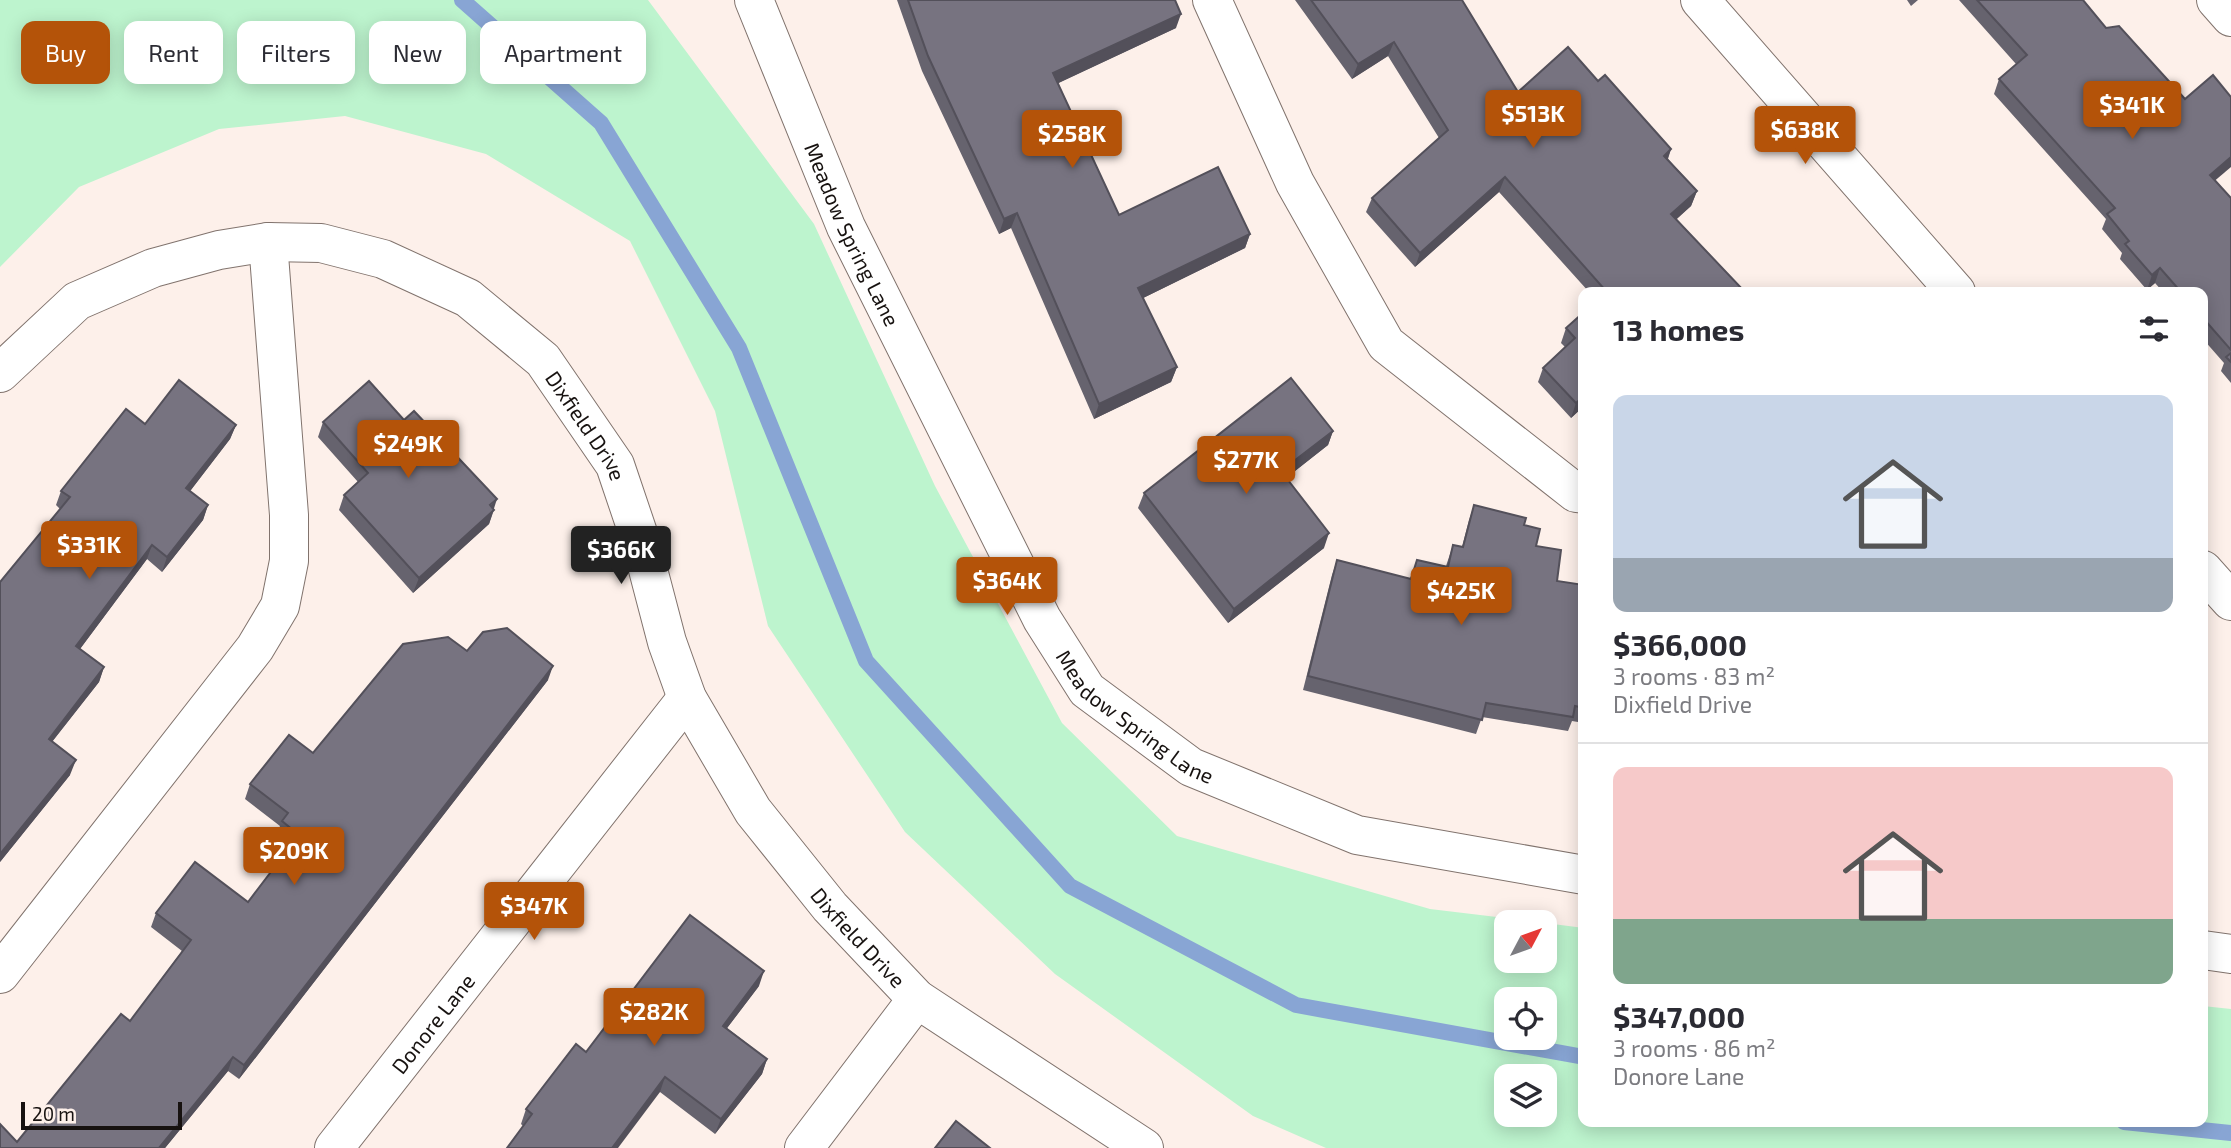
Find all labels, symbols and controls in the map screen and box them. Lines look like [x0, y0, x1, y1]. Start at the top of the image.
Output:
chip: Buy [21, 21, 110, 84]
chip: Rent [124, 21, 223, 84]
chip: Filters [237, 21, 355, 84]
chip: New [369, 21, 466, 84]
chip: Apartment [480, 21, 646, 84]
pin: $341K [2083, 82, 2181, 141]
pin: $513K [1484, 90, 1582, 150]
text: $341K [2099, 90, 2165, 118]
text: $513K [1501, 99, 1565, 127]
pin: $638K [1756, 106, 1854, 166]
pin: $258K [1023, 110, 1121, 170]
text: $638K [1771, 115, 1839, 143]
text: $258K [1038, 119, 1106, 147]
street label: Meadow Spring Lane [800, 139, 906, 330]
icon: filters [2135, 310, 2173, 348]
text: 13 homes [1613, 311, 1744, 347]
street label: Dixfield Drive [541, 365, 632, 483]
pin: $249K [359, 420, 457, 480]
text: $249K [373, 429, 443, 457]
pin: $277K [1197, 436, 1295, 496]
icon: home [1830, 441, 1956, 567]
text: $277K [1213, 445, 1279, 473]
pin: $331K [40, 522, 138, 581]
pin: $366K [572, 526, 670, 586]
text: $331K [57, 530, 121, 558]
text: $366K [587, 535, 655, 563]
pin: $364K [958, 558, 1056, 617]
text: $364K [972, 566, 1042, 594]
pin: $425K [1412, 568, 1510, 627]
text: $425K [1427, 576, 1495, 604]
text: $366,000 [1613, 626, 1747, 662]
street label: Meadow Spring Lane [1052, 645, 1218, 788]
text: 3 rooms · 83 m² [1613, 662, 1775, 690]
text: Dixfield Drive [1613, 690, 1752, 718]
icon: home [1830, 813, 1956, 939]
pin: $209K [245, 828, 343, 887]
text: $209K [259, 836, 329, 864]
street label: Dixfield Drive [806, 882, 911, 992]
pin: $347K [485, 883, 583, 942]
text: $347K [500, 891, 568, 919]
north arrow [1494, 910, 1558, 973]
map controls [1494, 910, 1557, 1127]
street label: Donore Lane [385, 968, 479, 1078]
button: locate [1494, 987, 1557, 1050]
pin: $282K [605, 988, 703, 1048]
text: $282K [620, 997, 688, 1025]
text: $347,000 [1613, 998, 1745, 1034]
text: 3 rooms · 86 m² [1613, 1034, 1775, 1062]
text: Donore Lane [1613, 1062, 1744, 1090]
button: layers [1494, 1064, 1557, 1127]
scale bar [21, 1099, 182, 1131]
text: 20 m [32, 1102, 75, 1125]

